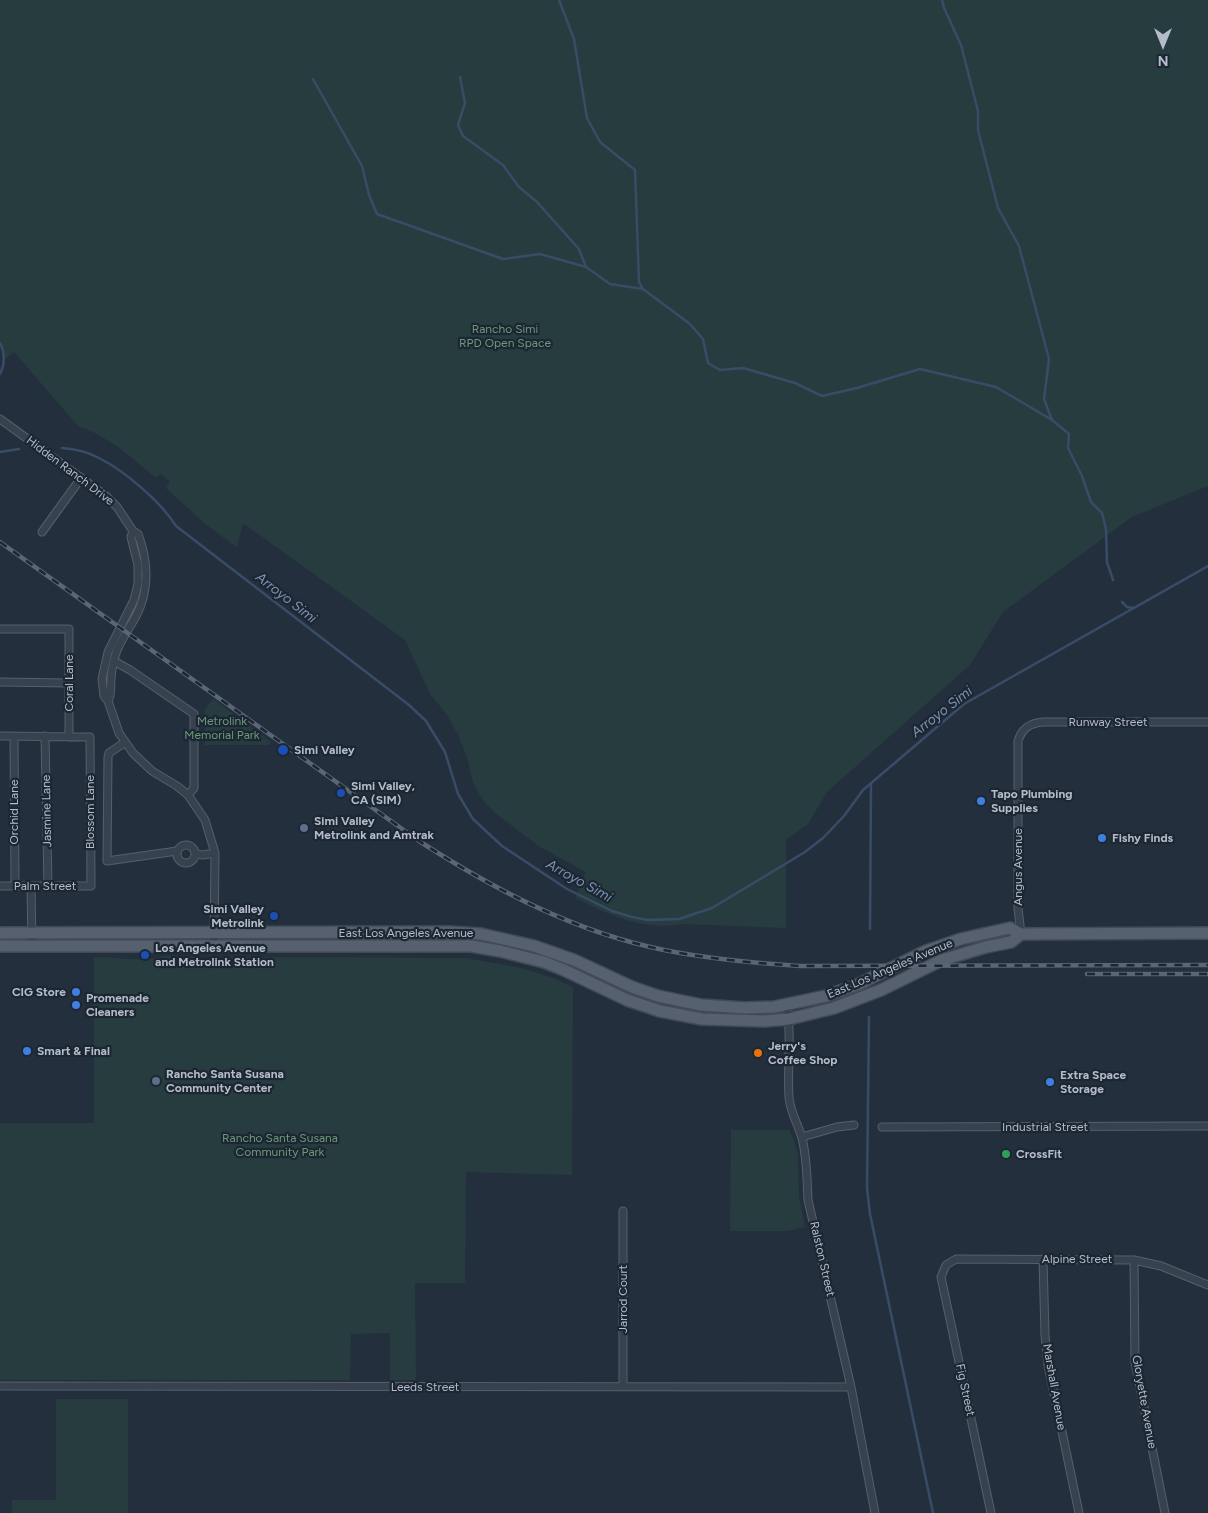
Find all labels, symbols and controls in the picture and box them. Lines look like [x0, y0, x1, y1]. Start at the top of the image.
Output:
north arrow [1138, 20, 1188, 70]
text: N [1158, 52, 1168, 69]
park label: Rancho Simi RPD Open Space [459, 322, 551, 350]
street label: Hidden Ranch Drive [23, 433, 117, 509]
water label: Arroyo Simi [252, 569, 320, 627]
street label: Coral Lane [62, 655, 76, 711]
water label: Arroyo Simi [908, 683, 976, 741]
park label: Metrolink Memorial Park [184, 714, 260, 742]
street label: Runway Street [1069, 715, 1147, 729]
marker: Simi Valley [276, 743, 290, 757]
place label: Simi Valley [294, 743, 355, 757]
street label: Jasmine Lane [39, 775, 55, 847]
street label: Blossom Lane [83, 775, 97, 849]
place label: Simi Valley, CA (SIM) [351, 779, 415, 807]
street label: Orchid Lane [7, 780, 21, 844]
marker: Simi Valley, CA (SIM) [335, 787, 347, 799]
place label: Tapo Plumbing Supplies [991, 787, 1072, 815]
marker: Tapo Plumbing Supplies [975, 795, 987, 807]
place label: Simi Valley Metrolink and Amtrak [314, 814, 434, 842]
marker: Simi Valley Metrolink and Amtrak [298, 822, 310, 834]
street label: Angus Avenue [1011, 828, 1025, 906]
place label: Fishy Finds [1112, 831, 1173, 845]
marker: Fishy Finds [1096, 832, 1108, 844]
water label: Arroyo Simi [543, 856, 615, 906]
street label: Palm Street [14, 879, 76, 893]
place label: Simi Valley Metrolink [203, 902, 264, 930]
marker: Simi Valley Metrolink [268, 910, 280, 922]
street label: East Los Angeles Avenue [339, 926, 473, 940]
street label: East Los Angeles Avenue [825, 936, 955, 1002]
place label: Los Angeles Avenue and Metrolink Station [155, 941, 274, 969]
marker: Los Angeles Avenue and Metrolink Station [139, 949, 151, 961]
place label: CIG Store [12, 985, 66, 999]
marker: CIG Store [70, 986, 82, 998]
place label: Promenade Cleaners [86, 991, 149, 1019]
marker: Promenade Cleaners [70, 999, 82, 1011]
place label: Jerry's Coffee Shop [768, 1039, 837, 1067]
place label: Smart & Final [37, 1044, 110, 1058]
marker: Smart & Final [21, 1045, 33, 1057]
marker: Jerry's Coffee Shop [752, 1047, 764, 1059]
place label: Rancho Santa Susana Community Center [166, 1067, 284, 1095]
place label: Extra Space Storage [1060, 1068, 1126, 1096]
marker: Rancho Santa Susana Community Center [150, 1075, 162, 1087]
marker: Extra Space Storage [1044, 1076, 1056, 1088]
street label: Industrial Street [1002, 1120, 1088, 1134]
park label: Rancho Santa Susana Community Park [222, 1131, 338, 1159]
place label: CrossFit [1016, 1147, 1062, 1161]
marker: CrossFit [1000, 1148, 1012, 1160]
street label: Ralston Street [806, 1220, 838, 1298]
street label: Alpine Street [1042, 1252, 1112, 1266]
street label: Jarrod Court [616, 1265, 630, 1333]
street label: Marshall Avenue [1039, 1343, 1069, 1431]
street label: Gloryette Avenue [1129, 1354, 1159, 1450]
street label: Fig Street [952, 1363, 978, 1417]
street label: Leeds Street [391, 1380, 459, 1394]

